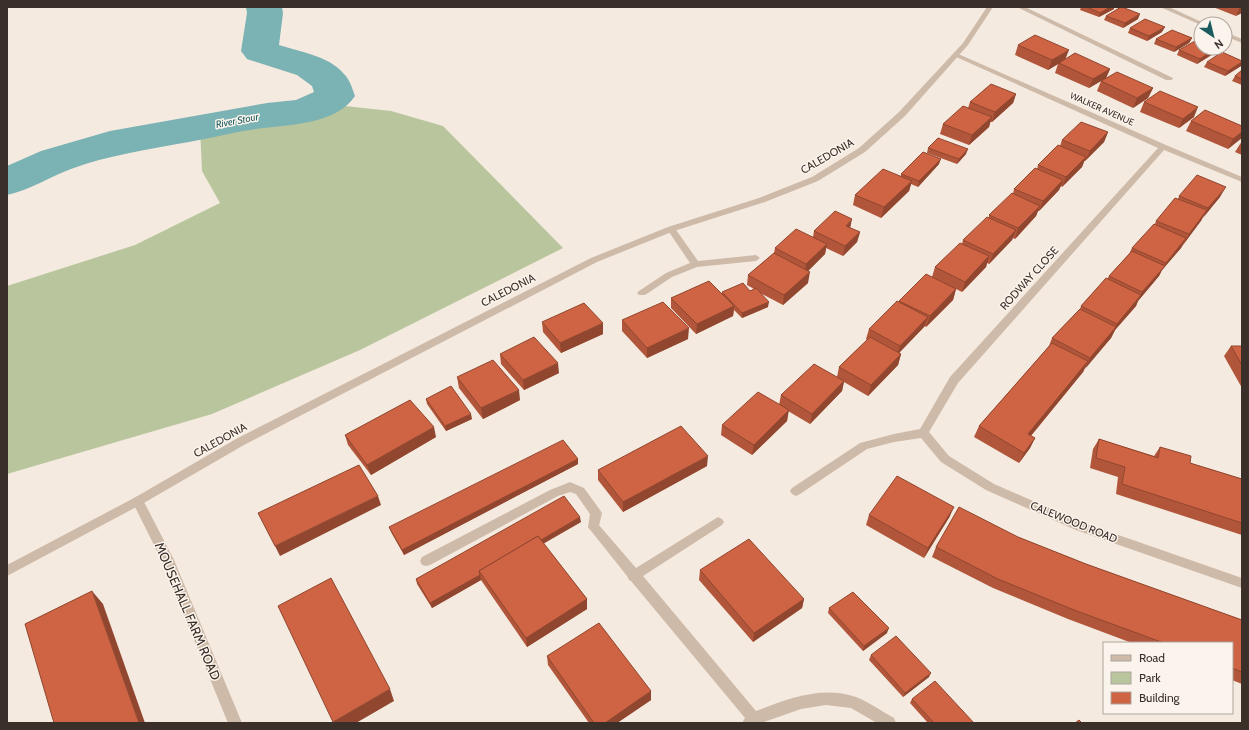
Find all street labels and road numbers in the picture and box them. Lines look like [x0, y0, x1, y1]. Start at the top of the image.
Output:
street label: WALKER AVENUE [1068, 89, 1136, 128]
street label: CALEDONIA [798, 135, 856, 177]
street label: RODWAY CLOSE [997, 243, 1061, 313]
street label: CALEDONIA [479, 270, 538, 310]
street label: CALEDONIA [191, 419, 249, 460]
street label: CALEWOOD ROAD [1028, 498, 1120, 546]
street label: MOUSEHALL FARM ROAD [152, 540, 224, 682]

